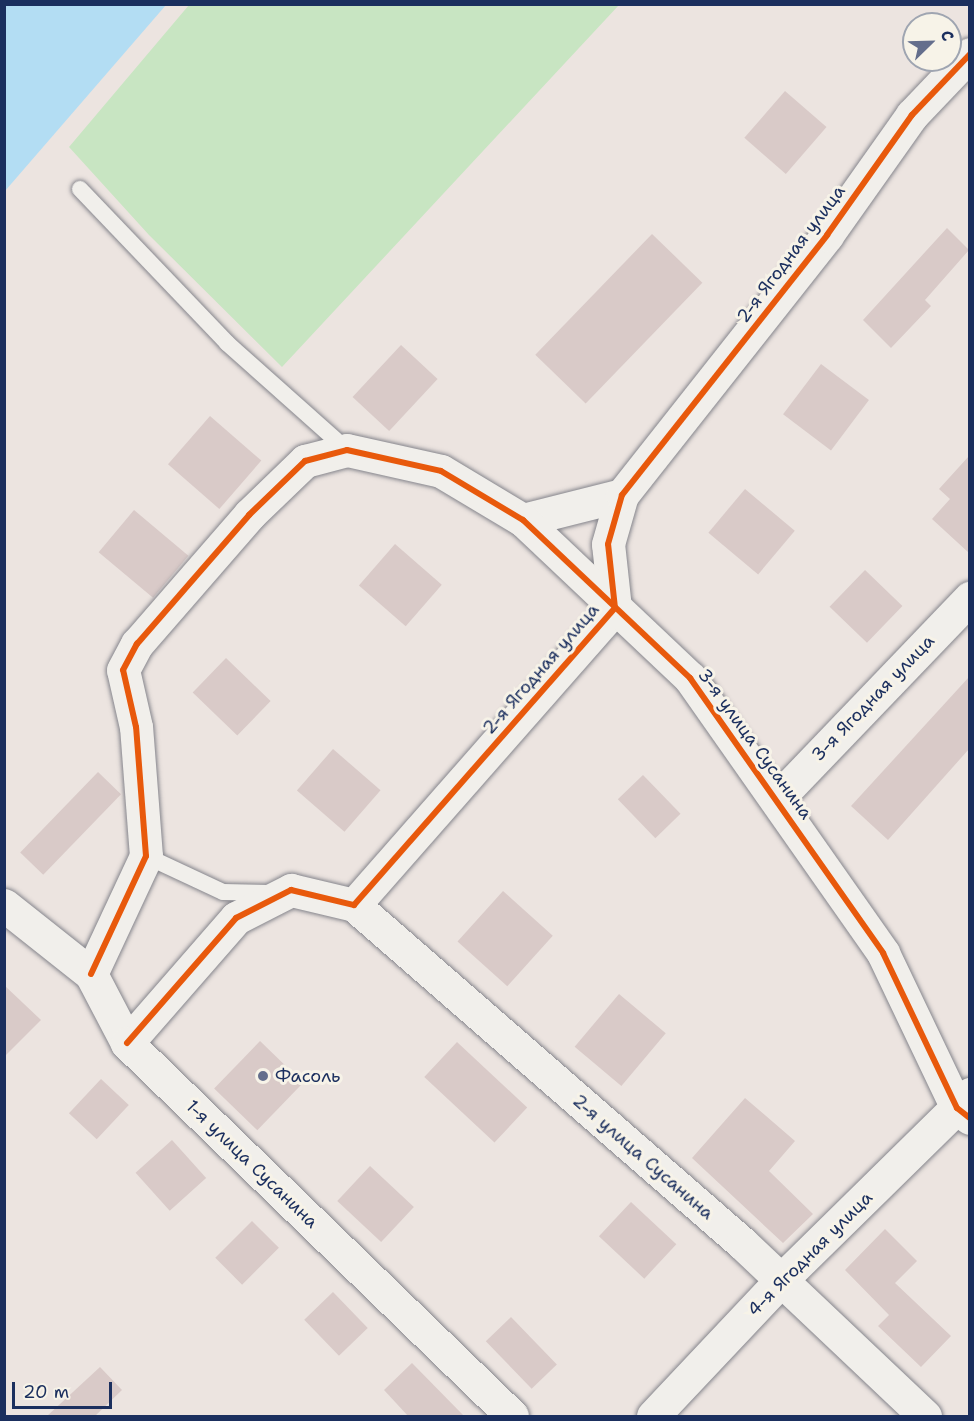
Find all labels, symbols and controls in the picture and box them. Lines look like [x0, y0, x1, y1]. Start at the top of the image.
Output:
north arrow [902, 12, 962, 72]
text: С [936, 27, 959, 44]
street label: 2-я Ягодная улица [732, 181, 850, 327]
street label: 2-я Ягодная улица [478, 599, 604, 739]
street label: 3-я Ягодная улица [807, 630, 939, 766]
street label: 3-я улица Сусанина [693, 665, 817, 823]
place label: Фасоль [275, 1065, 340, 1087]
marker: Фасоль [256, 1069, 270, 1083]
street label: 2-я улица Сусанина [568, 1090, 718, 1224]
street label: 1-я улица Сусанина [181, 1095, 323, 1233]
street label: 4-я Ягодная улица [743, 1187, 877, 1321]
scale bar [15, 1370, 116, 1408]
text: 20 m [23, 1380, 69, 1404]

